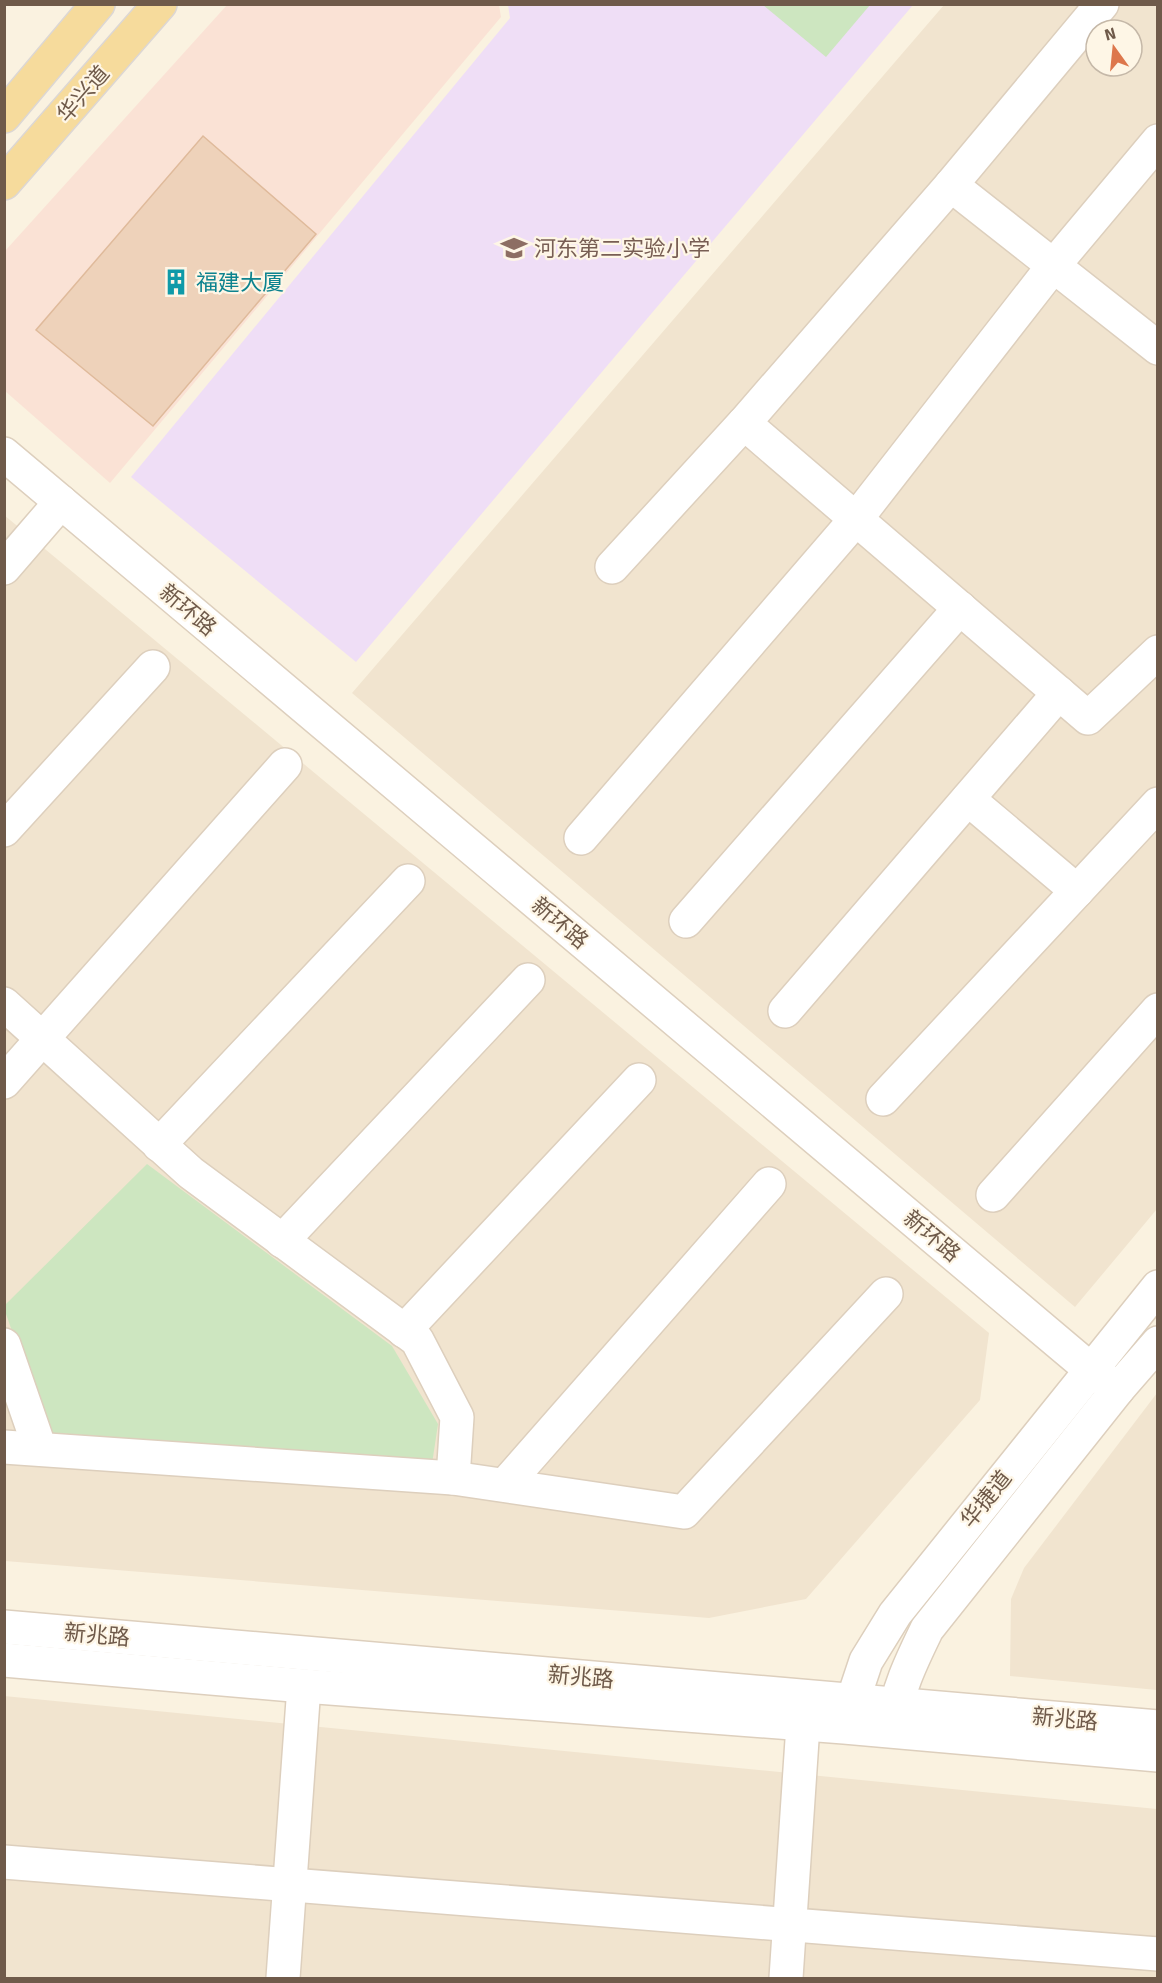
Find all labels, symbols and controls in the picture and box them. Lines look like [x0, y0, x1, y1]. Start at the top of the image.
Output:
north arrow [1084, 18, 1144, 78]
text: N [1102, 23, 1118, 46]
street label: 华兴道 [51, 60, 115, 128]
school or university icon: 河东第二实验小学 [499, 233, 529, 263]
place label: 河东第二实验小学 [534, 235, 710, 262]
building icon: 福建大厦 [161, 267, 191, 297]
place label: 福建大厦 [196, 269, 284, 296]
street label: 新环路 [154, 578, 222, 642]
street label: 新环路 [526, 891, 594, 955]
street label: 新环路 [898, 1204, 966, 1268]
street label: 华捷道 [955, 1465, 1017, 1533]
street label: 新兆路 [63, 1619, 131, 1651]
street label: 新兆路 [547, 1661, 615, 1693]
street label: 新兆路 [1031, 1703, 1099, 1735]

